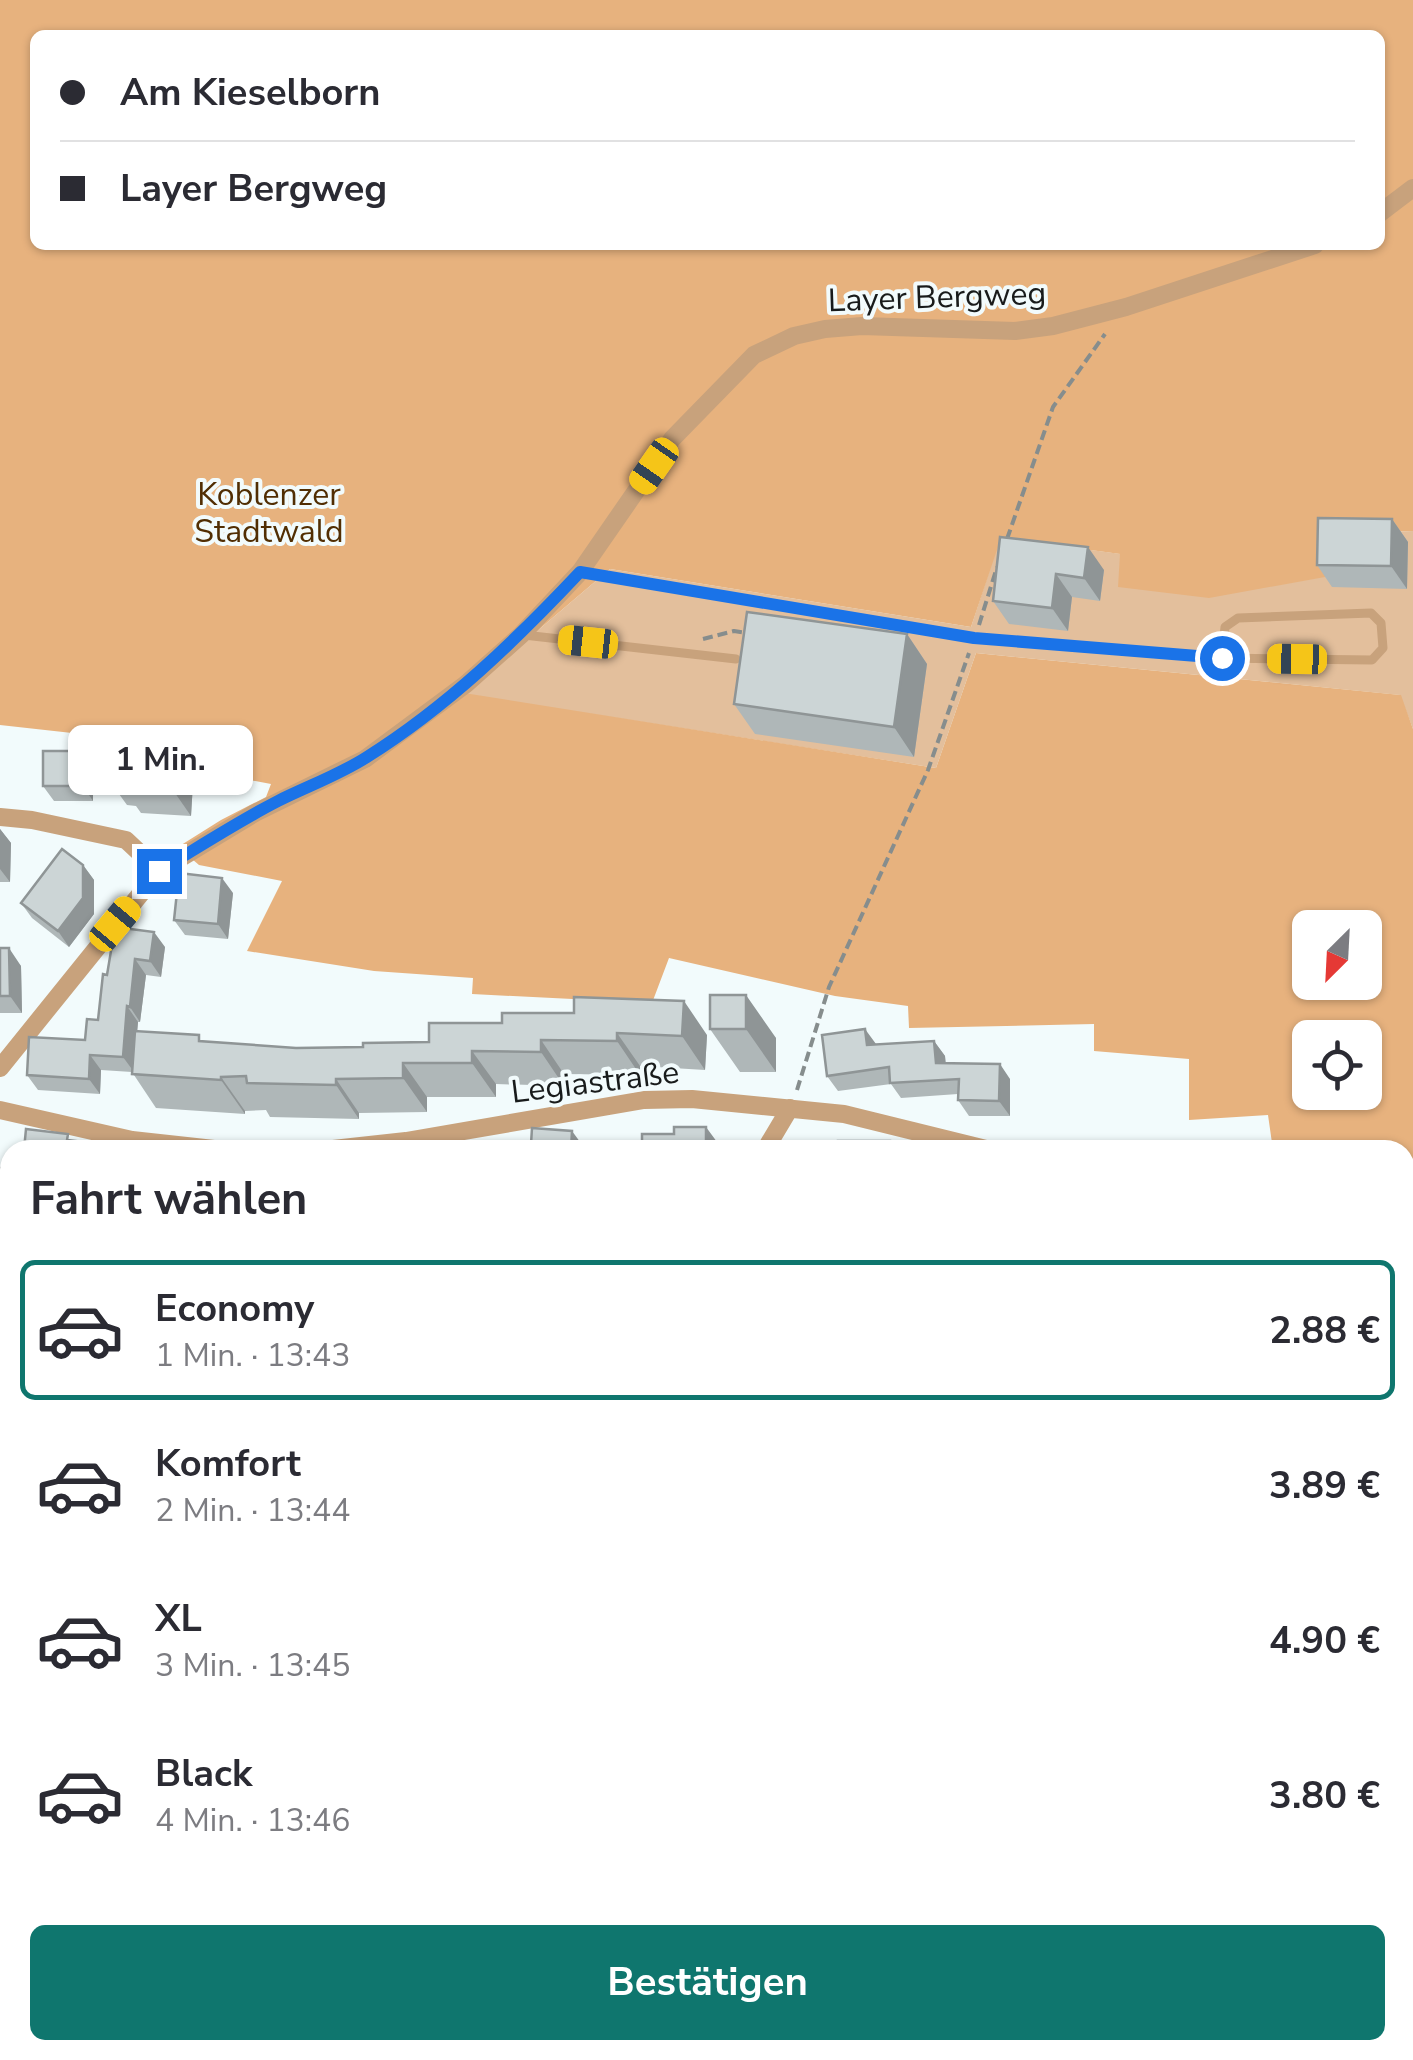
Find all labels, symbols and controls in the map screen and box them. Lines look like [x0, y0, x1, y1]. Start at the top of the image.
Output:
text: Am Kieselborn [120, 67, 380, 118]
text: Layer Bergweg [120, 163, 387, 214]
street label: Layer Bergweg [827, 272, 1047, 322]
car [625, 433, 683, 499]
park label: Koblenzer Stadtwald [194, 473, 344, 553]
car [557, 624, 619, 660]
route start [1200, 636, 1245, 681]
car [1267, 643, 1327, 675]
callout: 1 Min. [66, 726, 252, 796]
text: 1 Min. [115, 738, 206, 781]
route end [137, 849, 182, 894]
car [84, 891, 146, 957]
north arrow [1292, 910, 1382, 1000]
map controls [1292, 910, 1382, 1110]
button: locate [1292, 1020, 1382, 1110]
street label: Legiastraße [509, 1050, 681, 1114]
text: Fahrt wählen [30, 1169, 307, 1230]
text: Economy [155, 1283, 314, 1334]
icon: car [35, 1285, 125, 1375]
text: 2.88 € [1269, 1305, 1380, 1356]
text: 1 Min. · 13:43 [155, 1334, 351, 1377]
text: Komfort [155, 1438, 301, 1489]
icon: car [35, 1440, 125, 1530]
text: 3.89 € [1269, 1460, 1380, 1511]
text: 2 Min. · 13:44 [155, 1489, 351, 1532]
text: XL [155, 1593, 202, 1644]
icon: car [35, 1595, 125, 1685]
text: 4.90 € [1269, 1615, 1380, 1666]
text: 3 Min. · 13:45 [155, 1644, 351, 1687]
text: Black [155, 1748, 252, 1799]
icon: car [35, 1750, 125, 1840]
text: 3.80 € [1269, 1770, 1380, 1821]
text: 4 Min. · 13:46 [155, 1799, 351, 1842]
button: Bestätigen [30, 1925, 1385, 2040]

